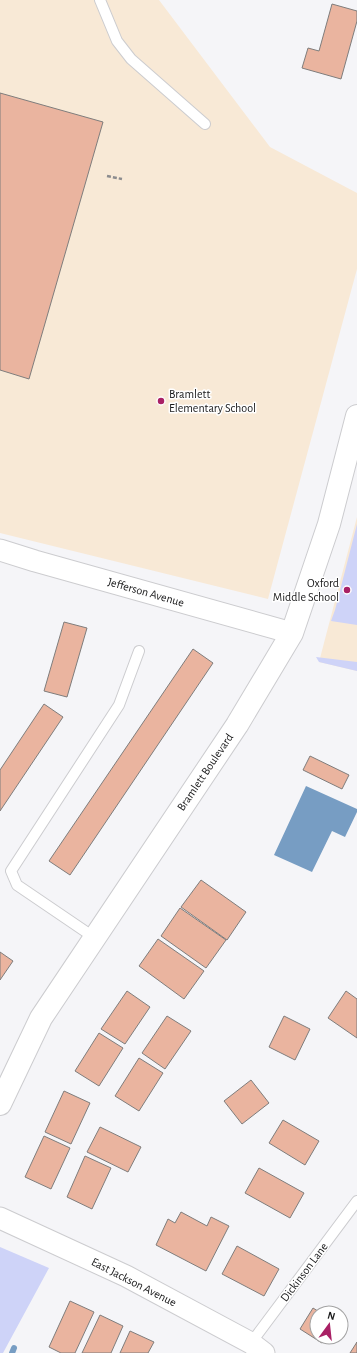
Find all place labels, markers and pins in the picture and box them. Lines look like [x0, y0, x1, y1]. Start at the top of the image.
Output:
place label: Bramlett Elementary School [169, 388, 256, 415]
marker: Bramlett Elementary School [156, 396, 166, 406]
place label: Oxford Middle School [273, 577, 339, 603]
marker: Oxford Middle School [342, 585, 352, 595]

